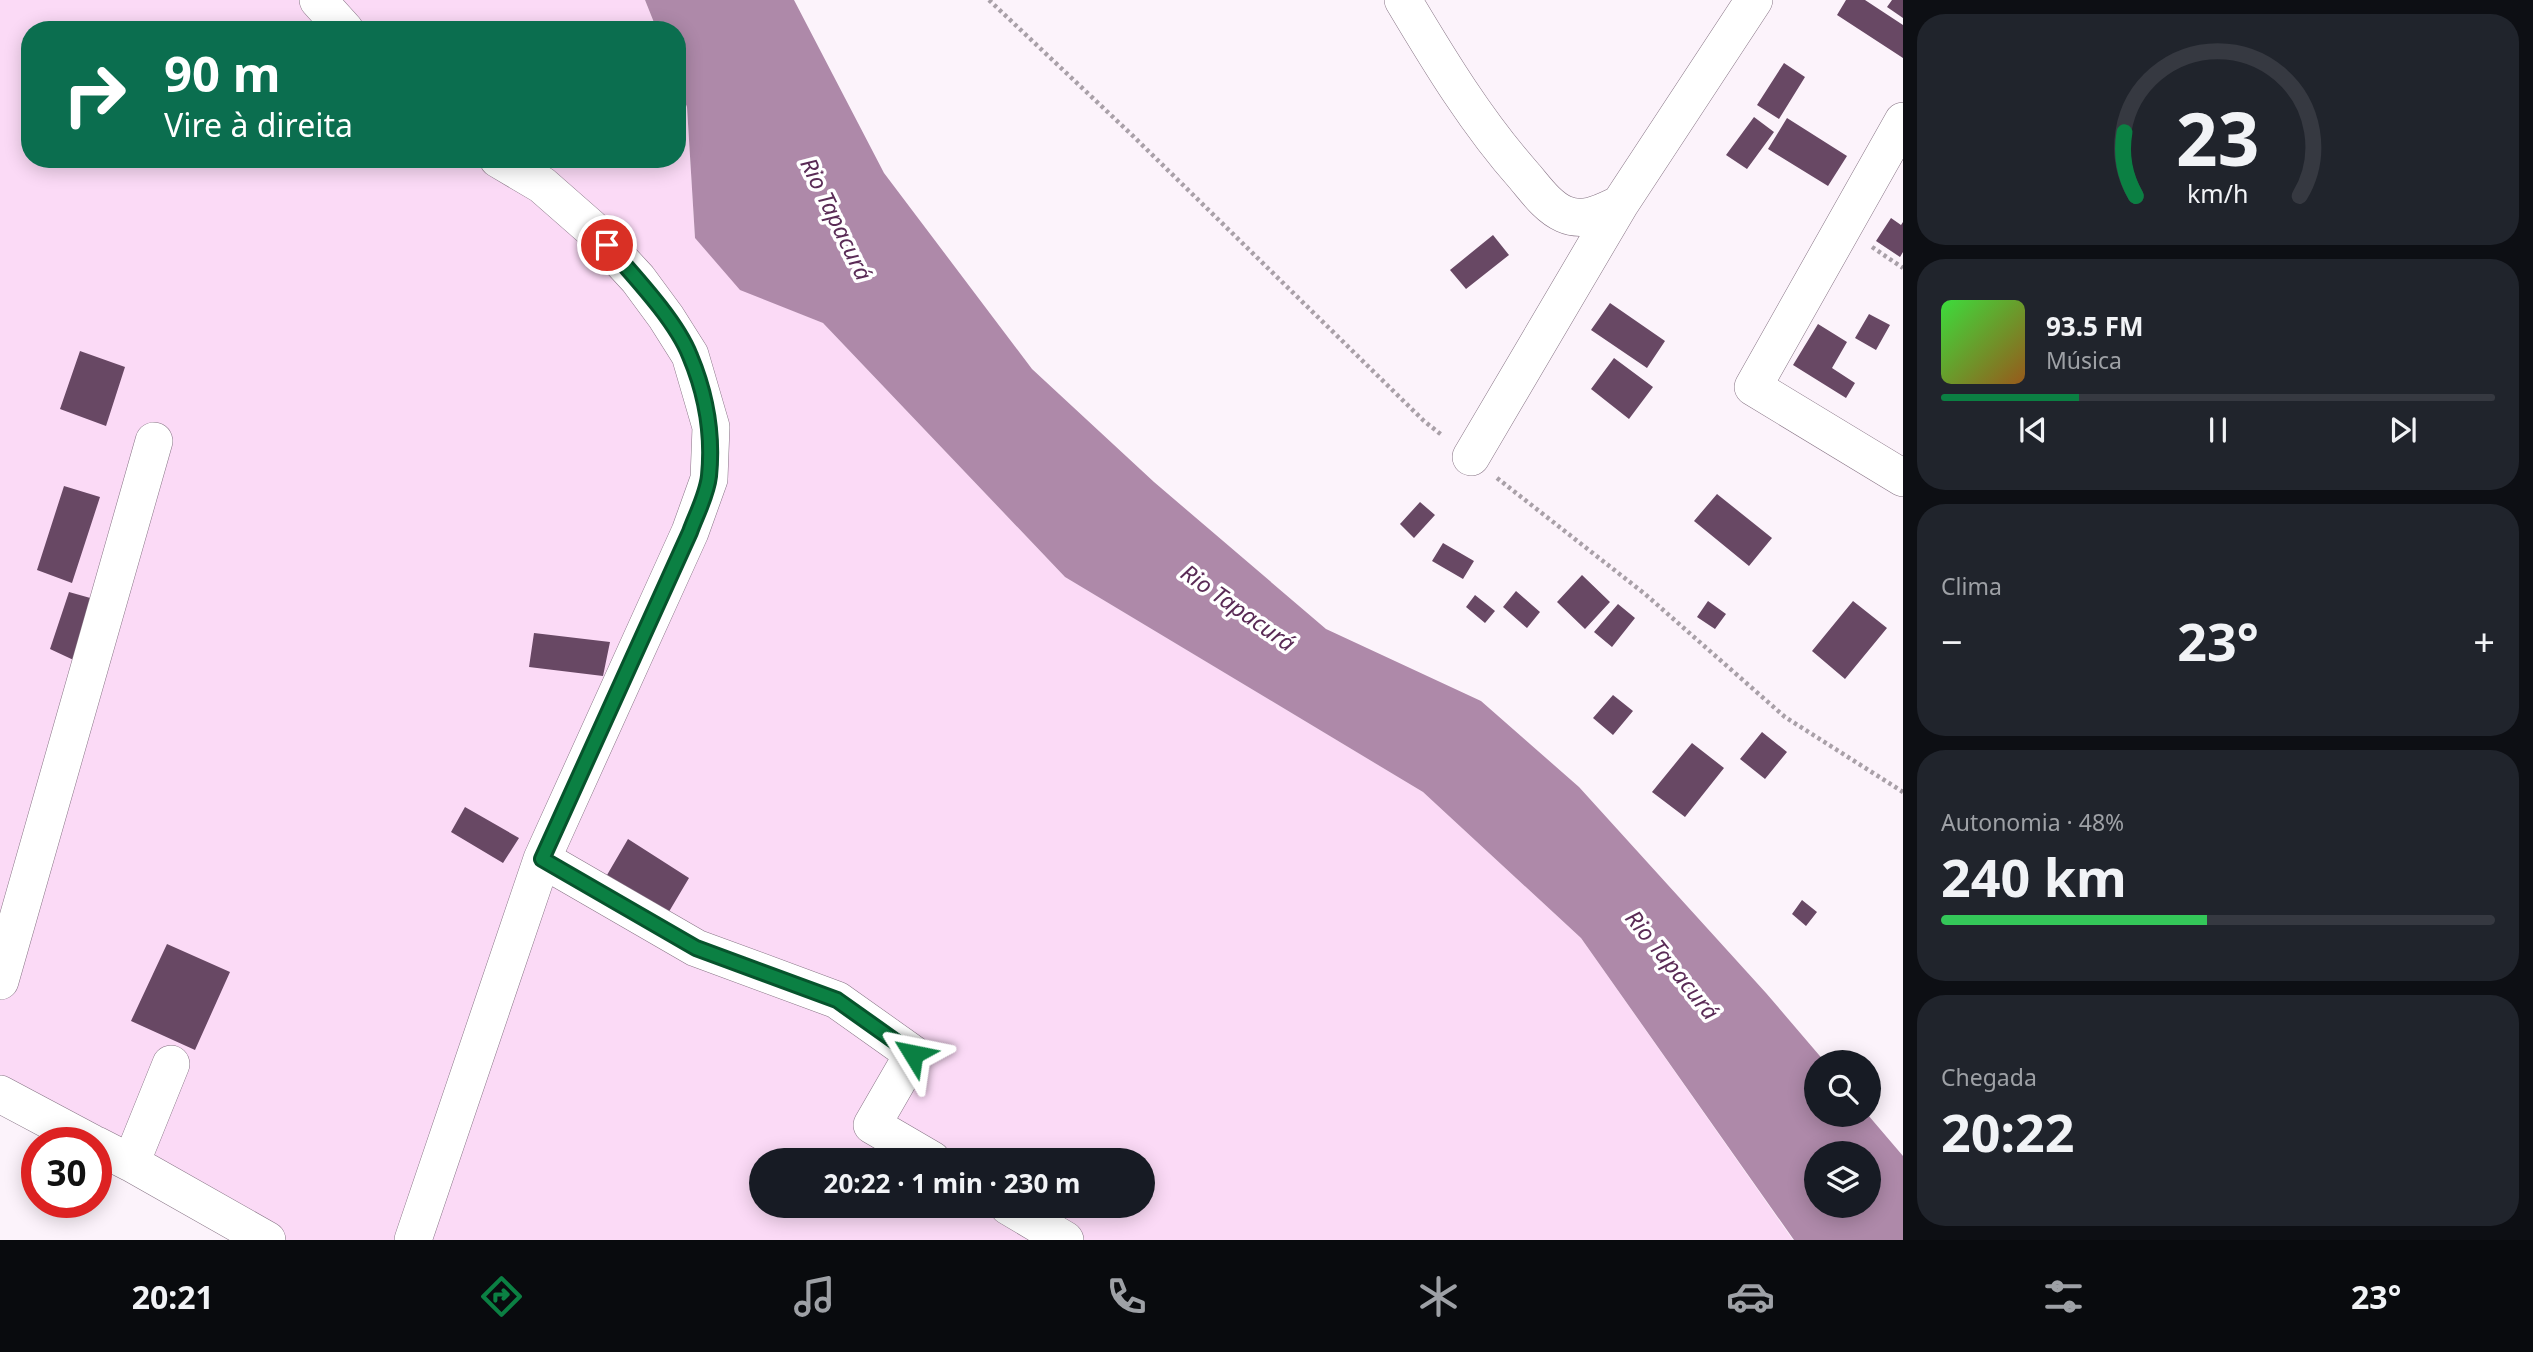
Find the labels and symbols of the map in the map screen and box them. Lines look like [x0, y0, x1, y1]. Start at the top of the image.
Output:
water label: Rio Tapacurá [793, 152, 880, 285]
pin [577, 215, 637, 275]
water label: Rio Tapacurá [1175, 556, 1302, 658]
water label: Rio Tapacurá [1619, 903, 1727, 1026]
position arrow [876, 1017, 950, 1091]
speed limit sign: 30 [21, 1127, 112, 1218]

